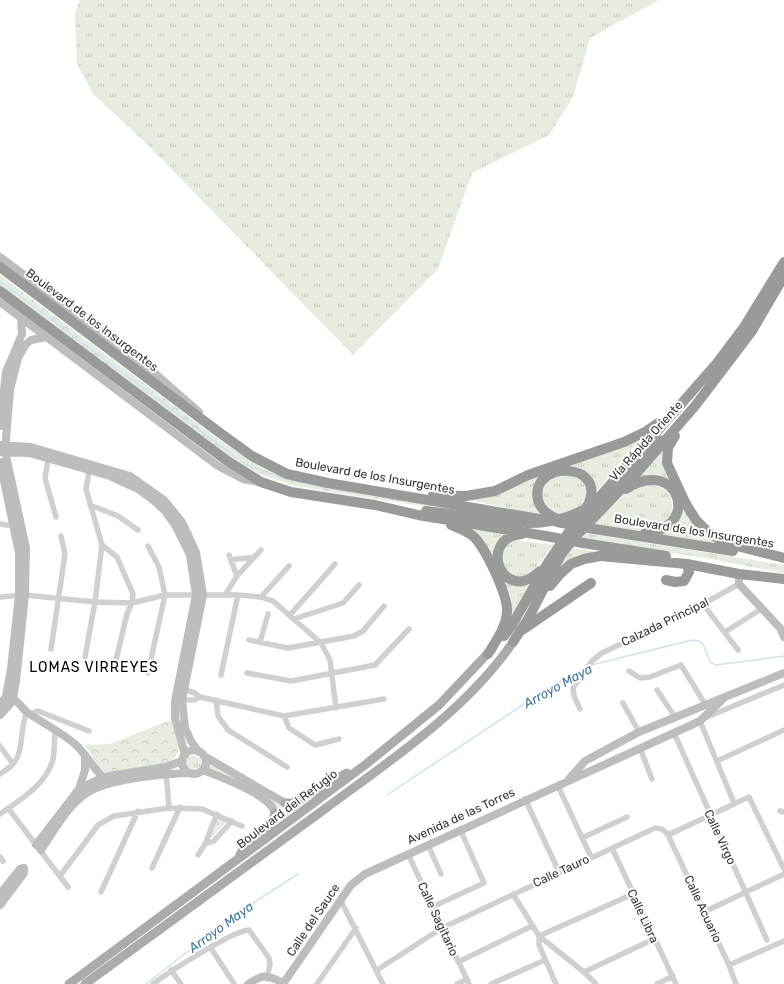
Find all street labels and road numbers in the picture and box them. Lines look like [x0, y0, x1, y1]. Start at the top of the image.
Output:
street label: Boulevard de los Insurgentes [23, 266, 161, 374]
street label: Vía Rápida Oriente [607, 398, 686, 484]
street label: Boulevard de los Insurgentes [294, 455, 456, 497]
street label: Boulevard de los Insurgentes [613, 511, 775, 551]
street label: Calzada Principal [619, 595, 711, 649]
street label: Boulevard del Refugio [234, 767, 340, 851]
street label: Avenida de las Torres [405, 785, 517, 847]
street label: Calle Virgo [701, 807, 739, 867]
street label: Calle Tauro [530, 852, 592, 890]
street label: Calle Acuario [681, 873, 725, 945]
street label: Calle Sagitario [415, 880, 461, 958]
street label: Calle del Sauce [284, 881, 343, 959]
street label: Calle Libra [624, 887, 662, 945]

